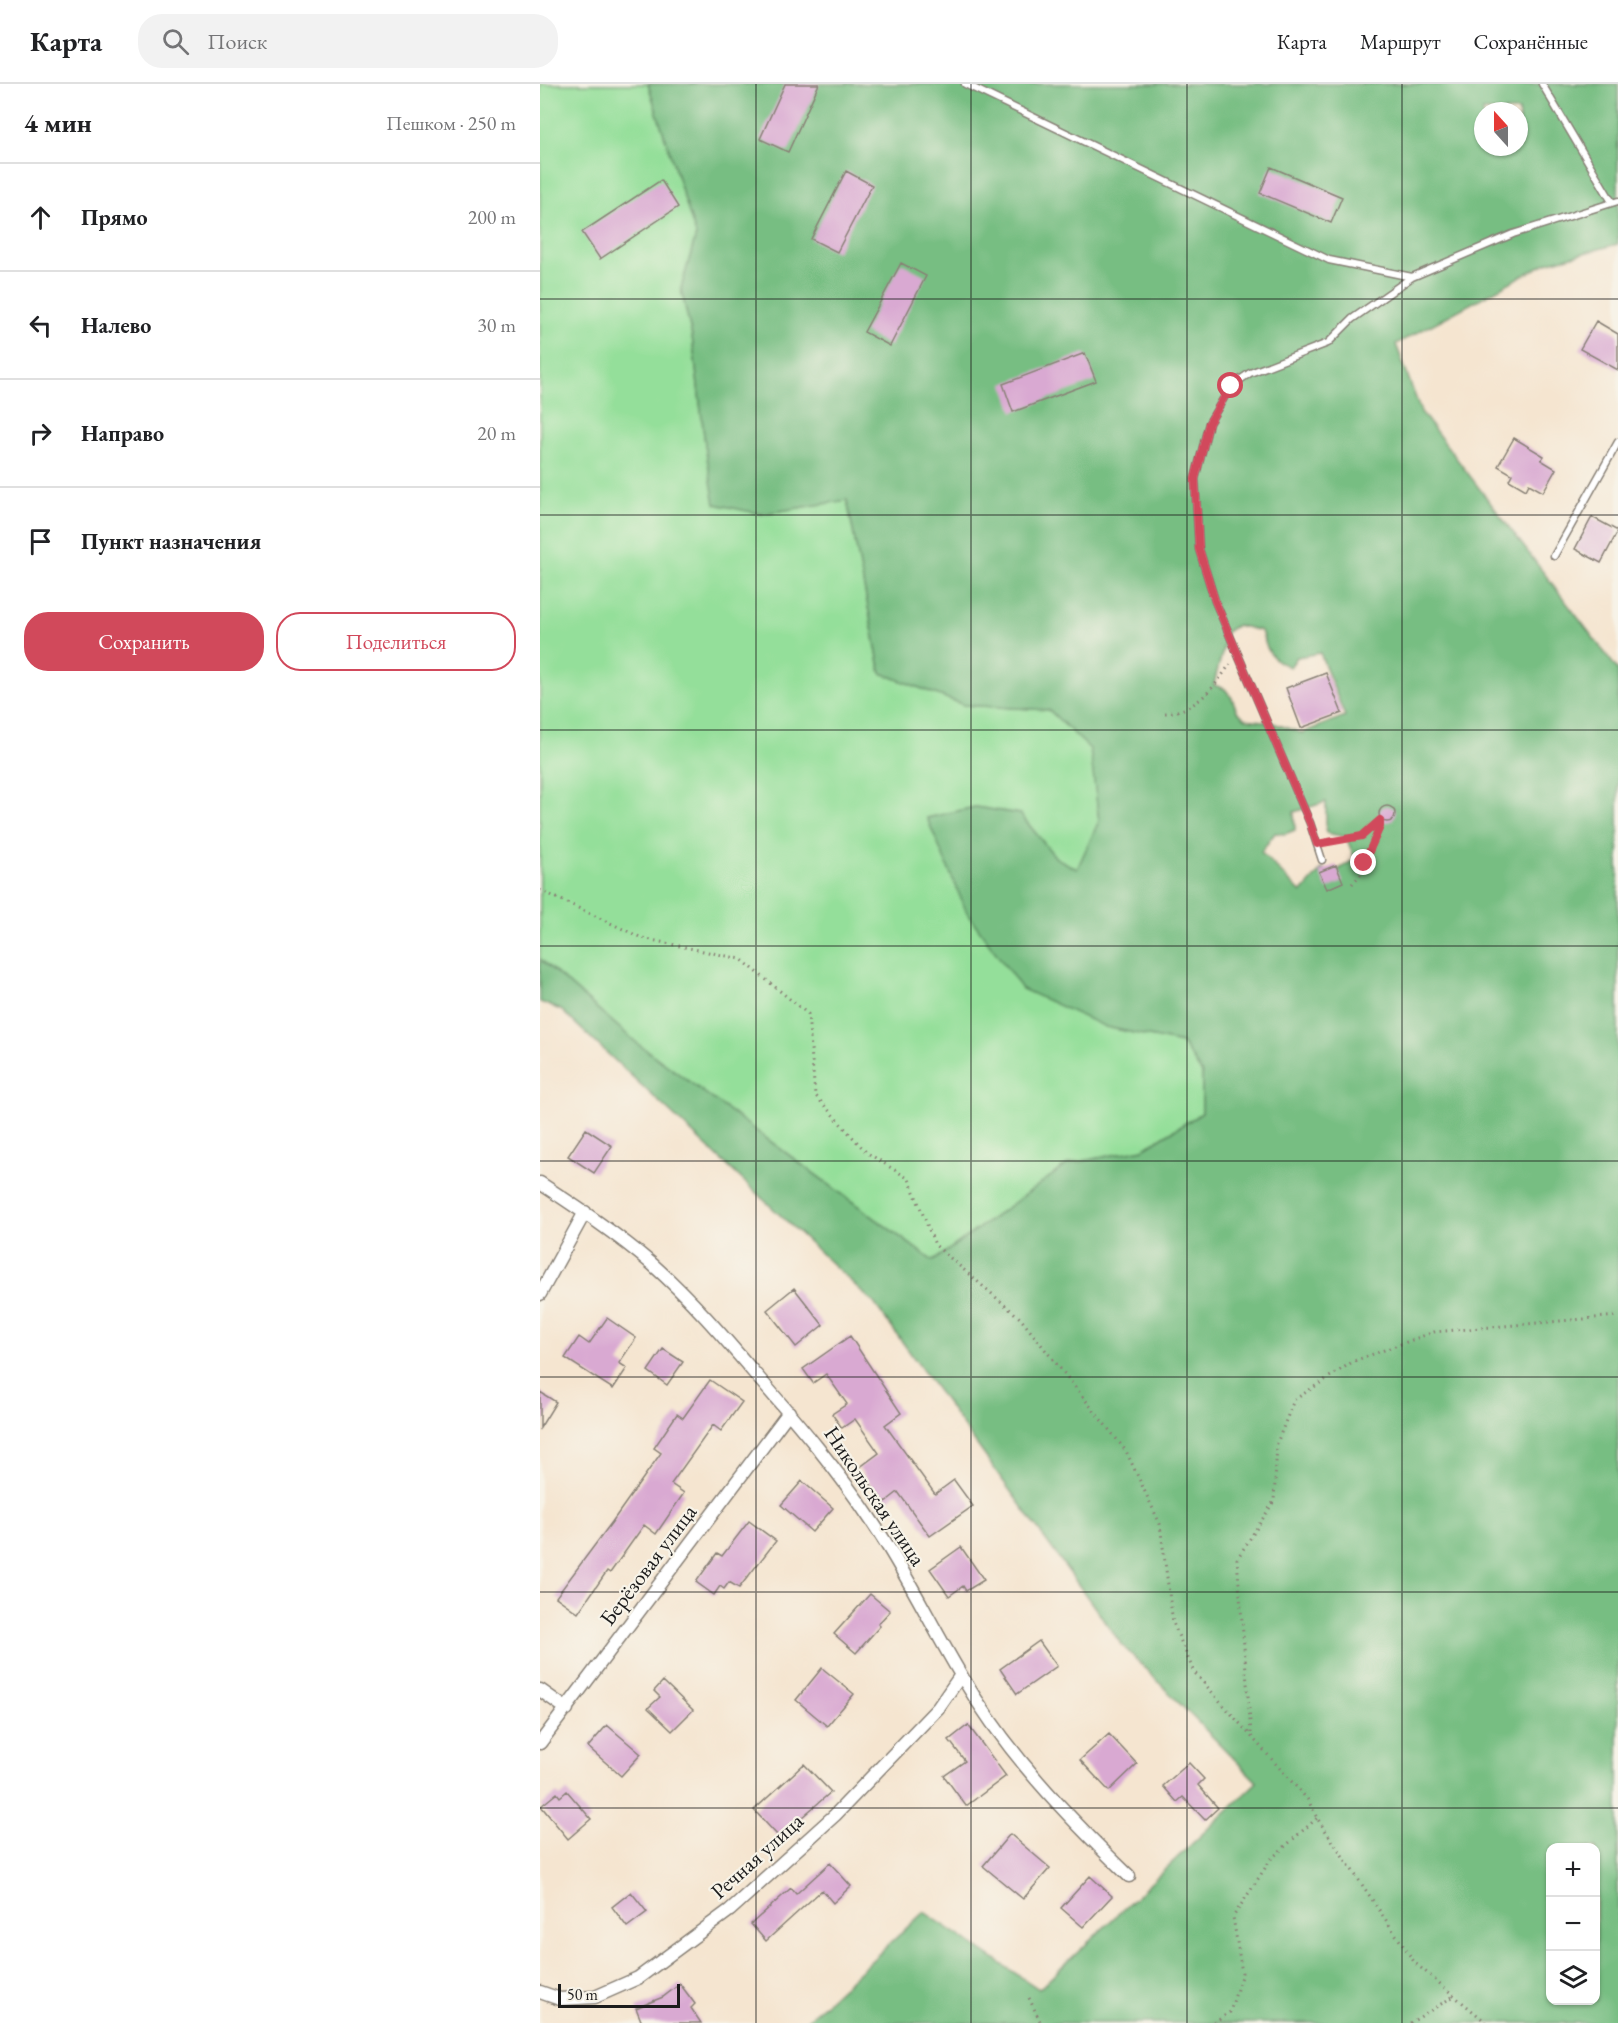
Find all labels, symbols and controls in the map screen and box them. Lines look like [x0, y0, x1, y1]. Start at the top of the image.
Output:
search box [138, 14, 558, 68]
text: Карта [30, 23, 102, 59]
icon: search [159, 25, 192, 58]
text: Поиск [207, 27, 267, 56]
text: Карта [1277, 28, 1327, 55]
text: Маршрут [1360, 28, 1441, 55]
text: Сохранённые [1474, 28, 1588, 55]
north arrow [1474, 102, 1528, 156]
text: 4 мин [24, 106, 92, 140]
text: Пешком · 250 m [386, 110, 516, 136]
icon: ahead [24, 201, 57, 234]
text: Прямо [81, 203, 148, 232]
text: 200 m [468, 204, 516, 230]
icon: left [24, 309, 57, 342]
text: Налево [81, 311, 151, 340]
text: 30 m [477, 312, 516, 338]
route start [1217, 372, 1243, 398]
icon: right [24, 417, 57, 450]
text: Направо [81, 419, 164, 448]
text: 20 m [477, 420, 516, 446]
icon: arrive [24, 525, 57, 558]
text: Пункт назначения [81, 527, 261, 556]
button: Сохранить [24, 612, 264, 671]
button: Поделиться [276, 612, 516, 671]
route end [1350, 849, 1376, 875]
street label: Никольская улица [818, 1421, 933, 1572]
street label: Берёзовая улица [593, 1498, 703, 1631]
street label: Речная улица [704, 1806, 810, 1905]
map controls [1546, 1843, 1600, 2005]
button: + [1546, 1843, 1600, 1897]
button: − [1546, 1897, 1600, 1951]
button: layers [1546, 1951, 1600, 2005]
scale bar [558, 1981, 680, 2008]
text: 50 m [567, 1984, 598, 2005]

